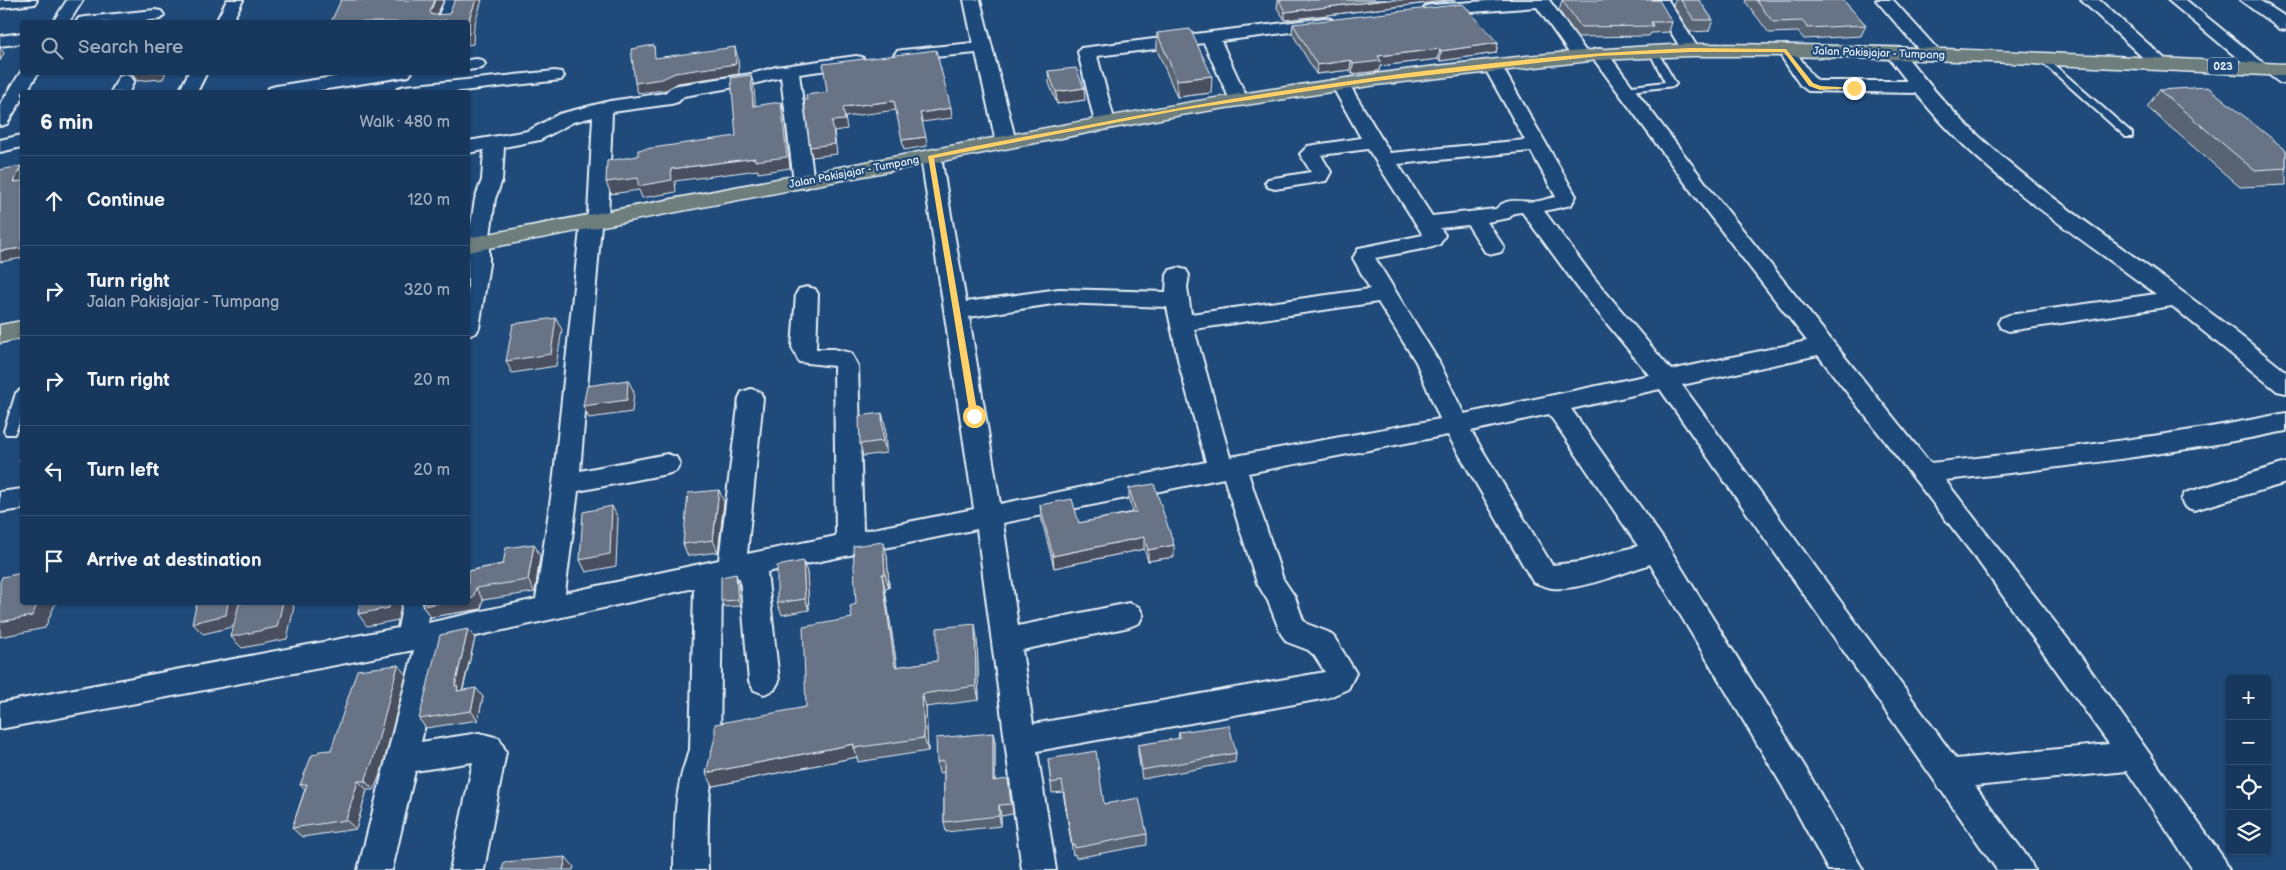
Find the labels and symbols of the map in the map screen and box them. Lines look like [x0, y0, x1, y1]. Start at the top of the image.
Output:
street label: Jalan Pakisjajar - Tumpang [1813, 44, 1945, 62]
road number: 023 [2208, 58, 2238, 74]
route end [1843, 77, 1866, 100]
street label: Jalan Pakisjajar - Tumpang [788, 153, 920, 191]
route start [963, 405, 986, 428]

